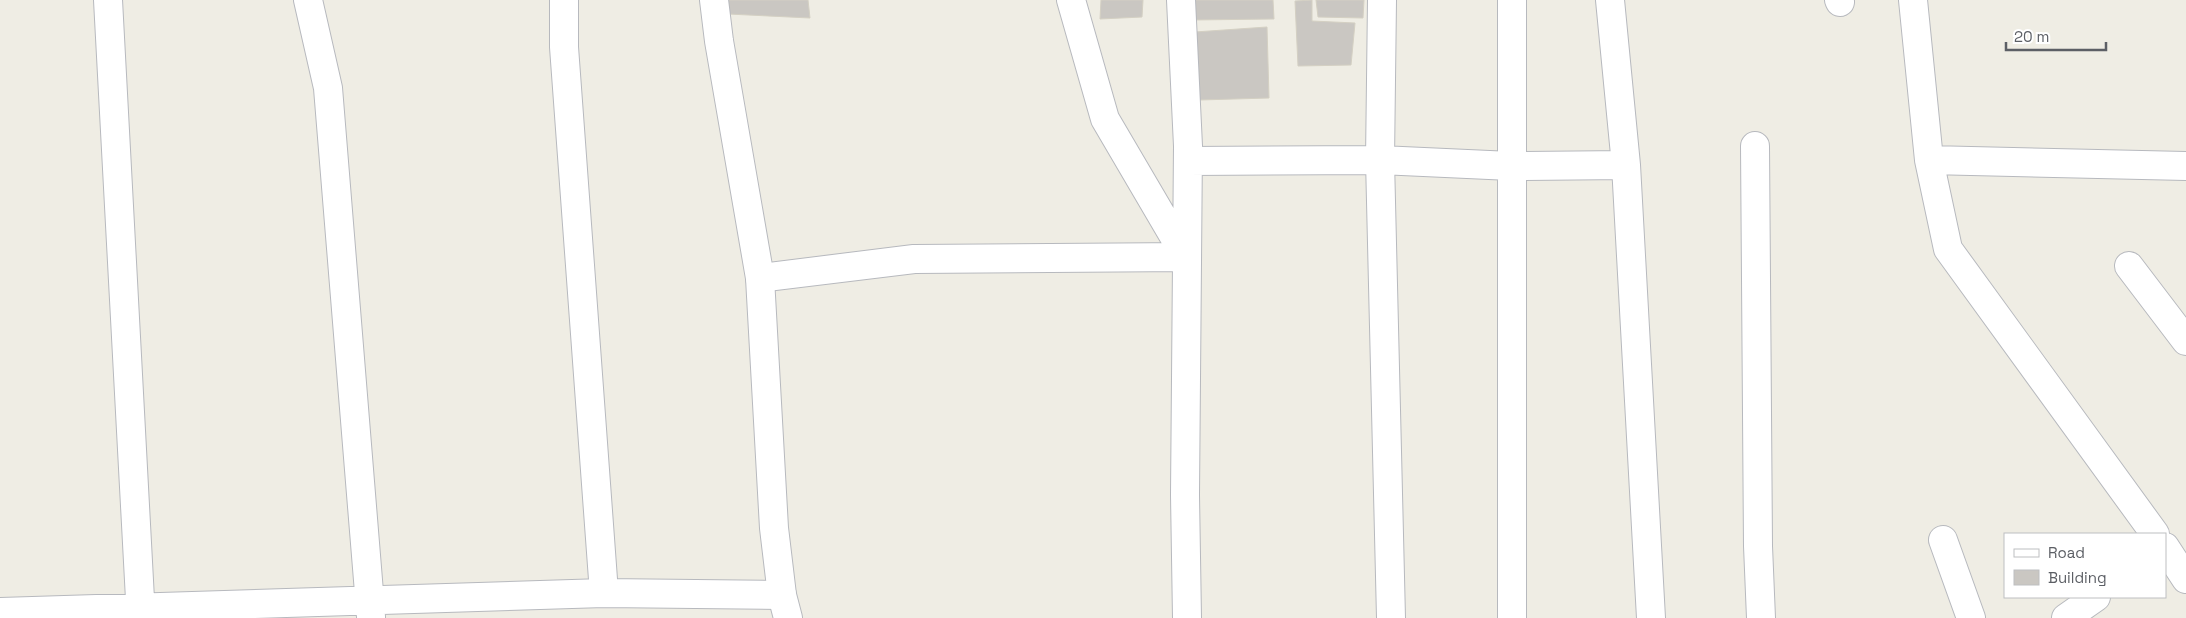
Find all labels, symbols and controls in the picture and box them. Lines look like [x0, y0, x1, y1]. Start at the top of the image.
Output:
scale bar [2006, 20, 2106, 52]
text: 20 m [2014, 27, 2049, 46]
legend [2004, 533, 2166, 598]
text: Road [2048, 543, 2085, 562]
text: Building [2048, 568, 2107, 587]

